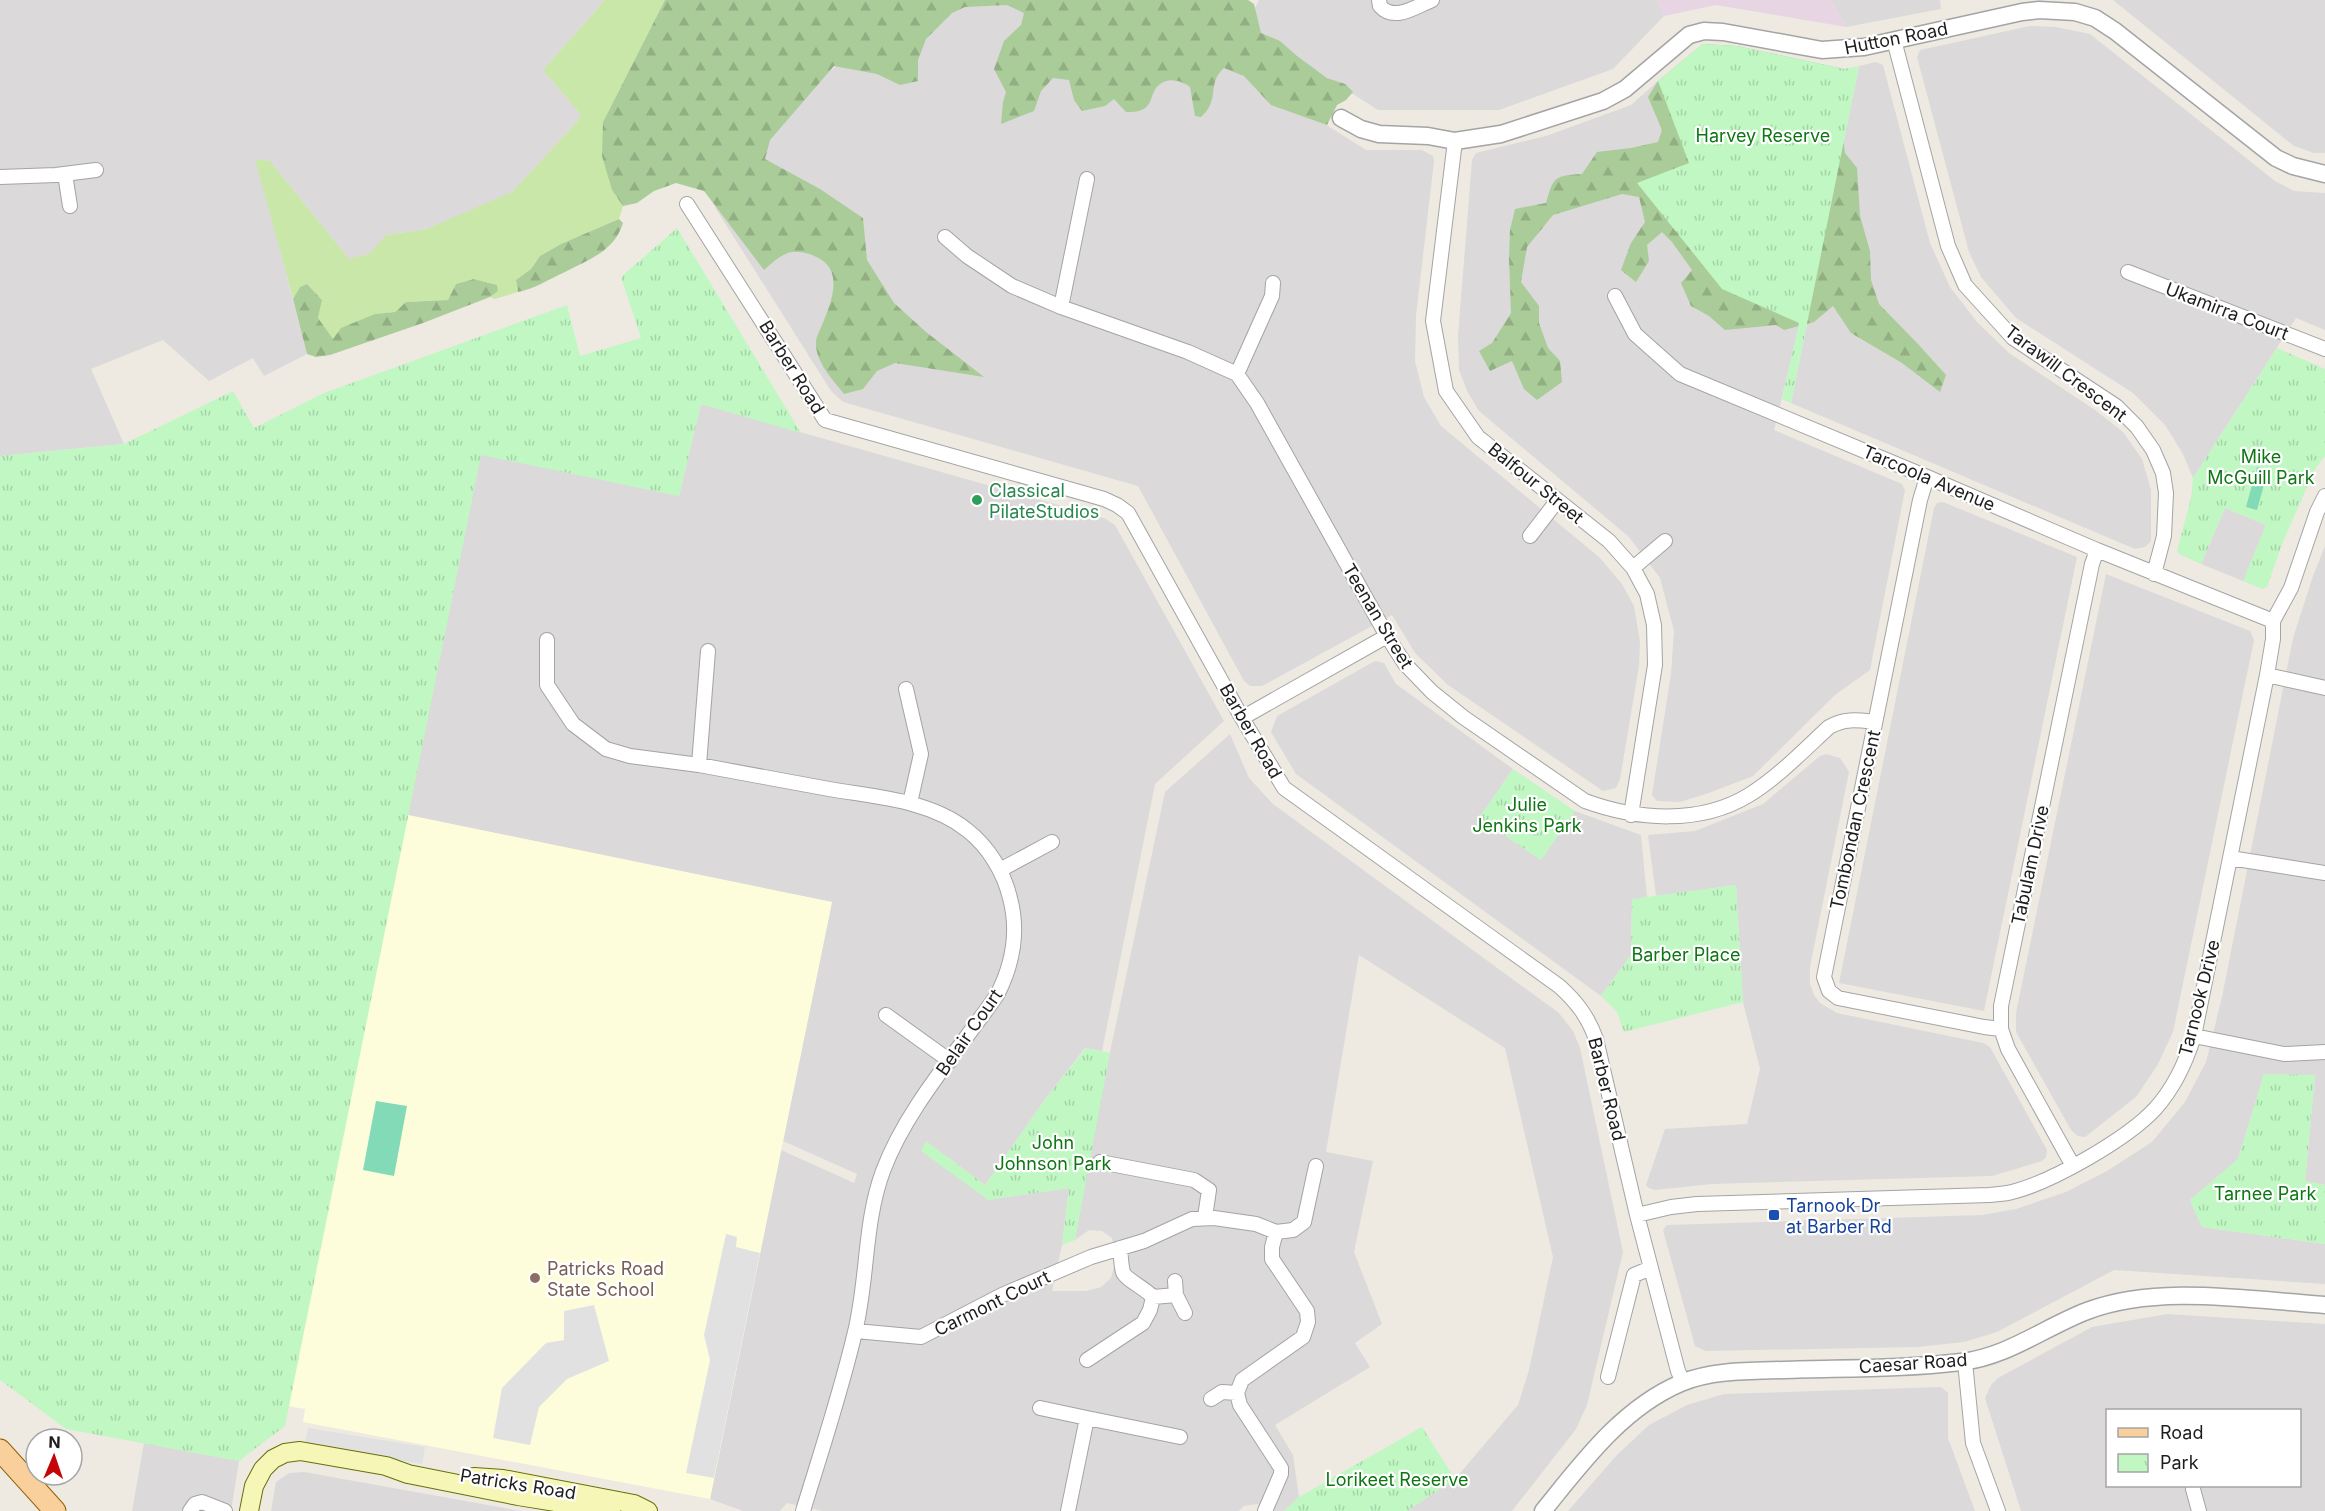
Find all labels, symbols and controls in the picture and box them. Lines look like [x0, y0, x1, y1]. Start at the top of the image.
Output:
street label: Hutton Road [1842, 18, 1950, 58]
park label: Harvey Reserve [1696, 125, 1830, 146]
street label: Ukamirra Court [2163, 278, 2292, 344]
street label: Barber Road [755, 317, 829, 417]
street label: Tarawill Crescent [2001, 320, 2131, 426]
street label: Balfour Street [1484, 438, 1588, 528]
street label: Tarcoola Avenue [1860, 441, 1998, 515]
park label: Mike McGuill Park [2207, 446, 2315, 488]
place label: Classical PilateStudios [989, 480, 1099, 522]
marker: Classical PilateStudios [970, 493, 984, 507]
street label: Teenan Street [1338, 560, 1418, 672]
street label: Barber Road [1215, 680, 1287, 782]
street label: Tombondan Crescent [1826, 728, 1884, 912]
park label: Julie Jenkins Park [1472, 794, 1582, 836]
street label: Tabulam Drive [2007, 803, 2053, 927]
street label: Tarnook Drive [2174, 938, 2224, 1058]
park label: Barber Place [1631, 944, 1741, 965]
street label: Belair Court [932, 985, 1006, 1079]
street label: Barber Road [1584, 1035, 1630, 1143]
park label: John Johnson Park [995, 1132, 1112, 1174]
park label: Tarnee Park [2214, 1183, 2316, 1204]
place label: Tarnook Dr at Barber Rd [1786, 1195, 1892, 1237]
marker: Tarnook Dr at Barber Rd [1767, 1208, 1781, 1222]
place label: Patricks Road State School [547, 1258, 664, 1300]
street label: Carmont Court [931, 1266, 1053, 1340]
marker: Patricks Road State School [528, 1271, 542, 1285]
street label: Caesar Road [1858, 1349, 1968, 1377]
legend [2106, 1409, 2301, 1487]
text: Road [2160, 1422, 2203, 1443]
north arrow [24, 1427, 84, 1487]
text: N [48, 1432, 61, 1452]
text: Park [2160, 1452, 2199, 1473]
street label: Patricks Road [459, 1464, 577, 1504]
park label: Lorikeet Reserve [1326, 1469, 1468, 1490]

